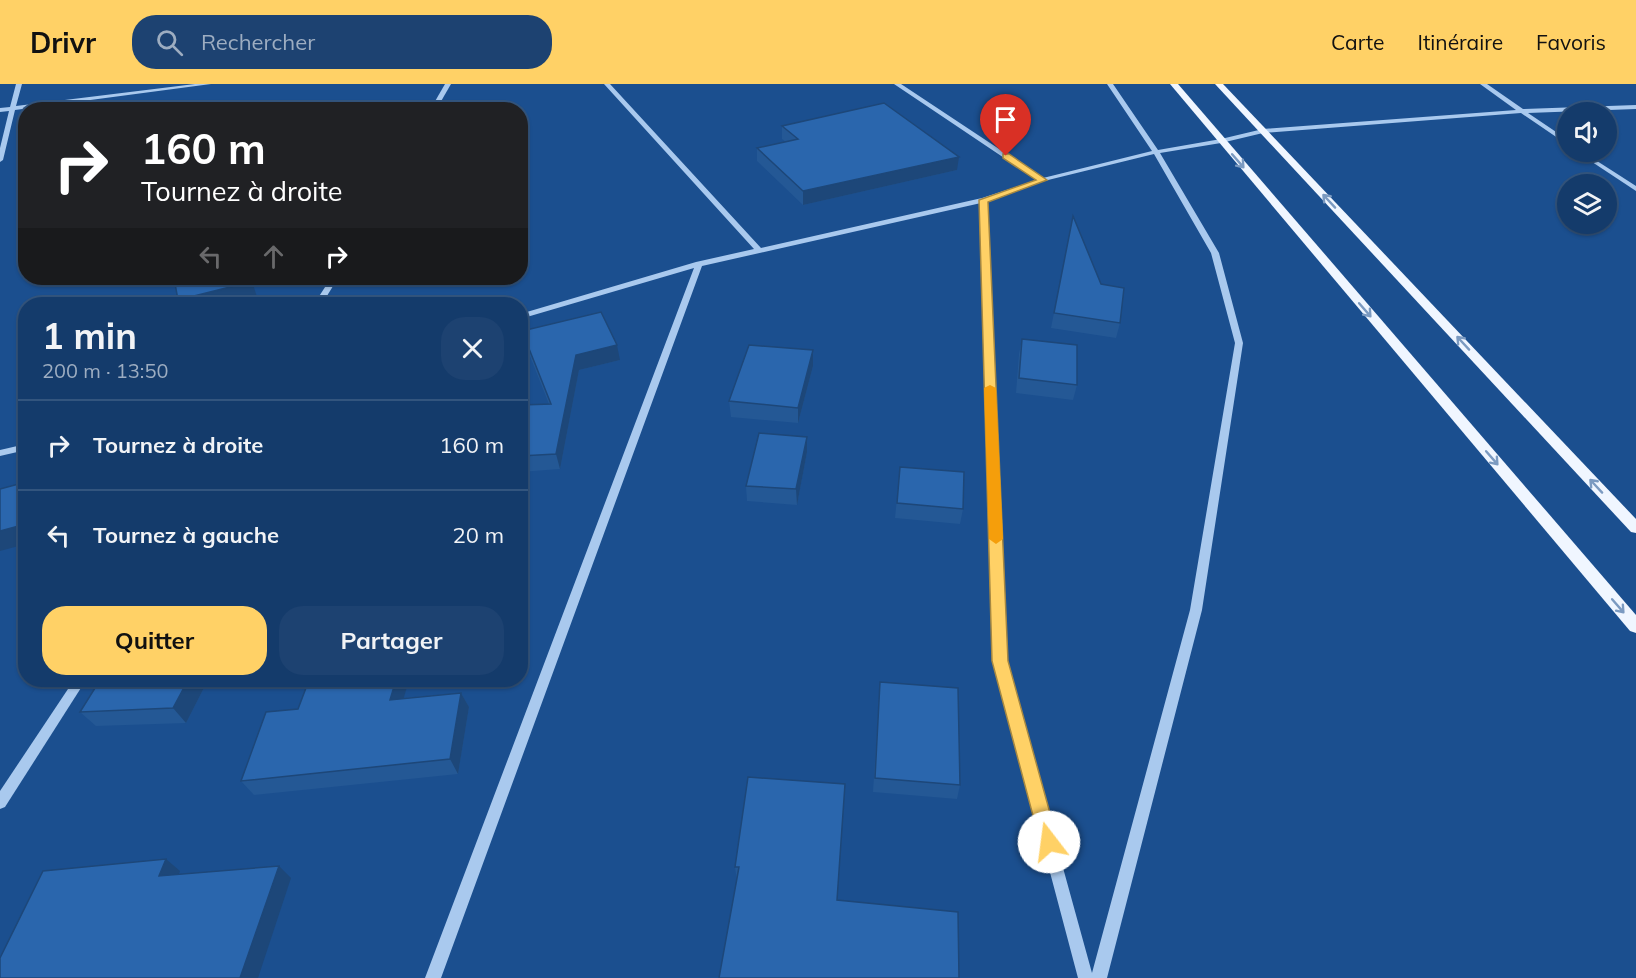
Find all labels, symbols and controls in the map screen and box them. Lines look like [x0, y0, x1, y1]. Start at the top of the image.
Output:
search box [132, 15, 552, 69]
text: Drivr [30, 25, 96, 60]
icon: search [153, 26, 186, 59]
text: Rechercher [201, 28, 315, 56]
text: Carte [1331, 29, 1385, 55]
text: Itinéraire [1418, 29, 1503, 55]
text: Favoris [1536, 29, 1606, 55]
pin [980, 94, 1031, 156]
map controls [1557, 102, 1617, 234]
button: sound [1557, 102, 1617, 162]
icon: arrive [989, 103, 1022, 136]
text: 160 m [141, 122, 266, 175]
icon: right [42, 126, 120, 204]
one-way arrow [1231, 153, 1245, 168]
text: Tournez à droite [141, 174, 342, 208]
button: layers [1557, 174, 1617, 234]
one-way arrow [1323, 194, 1337, 209]
icon: left [194, 240, 227, 273]
icon: ahead [257, 240, 290, 273]
icon: right [320, 240, 353, 273]
one-way arrow [1358, 302, 1372, 317]
text: 1 min [42, 313, 137, 358]
button: close [441, 317, 504, 380]
one-way arrow [1455, 336, 1470, 351]
text: 200 m · 13:50 [42, 358, 168, 383]
icon: right [42, 429, 75, 462]
text: Tournez à droite [93, 431, 263, 459]
text: 160 m [439, 431, 504, 459]
one-way arrow [1485, 450, 1499, 465]
one-way arrow [1589, 478, 1603, 493]
icon: left [42, 519, 75, 552]
text: Tournez à gauche [93, 521, 279, 549]
text: 20 m [453, 521, 504, 549]
one-way arrow [1612, 598, 1625, 614]
button: Quitter [42, 606, 267, 675]
button: Partager [279, 606, 504, 675]
position arrow [1017, 810, 1081, 874]

